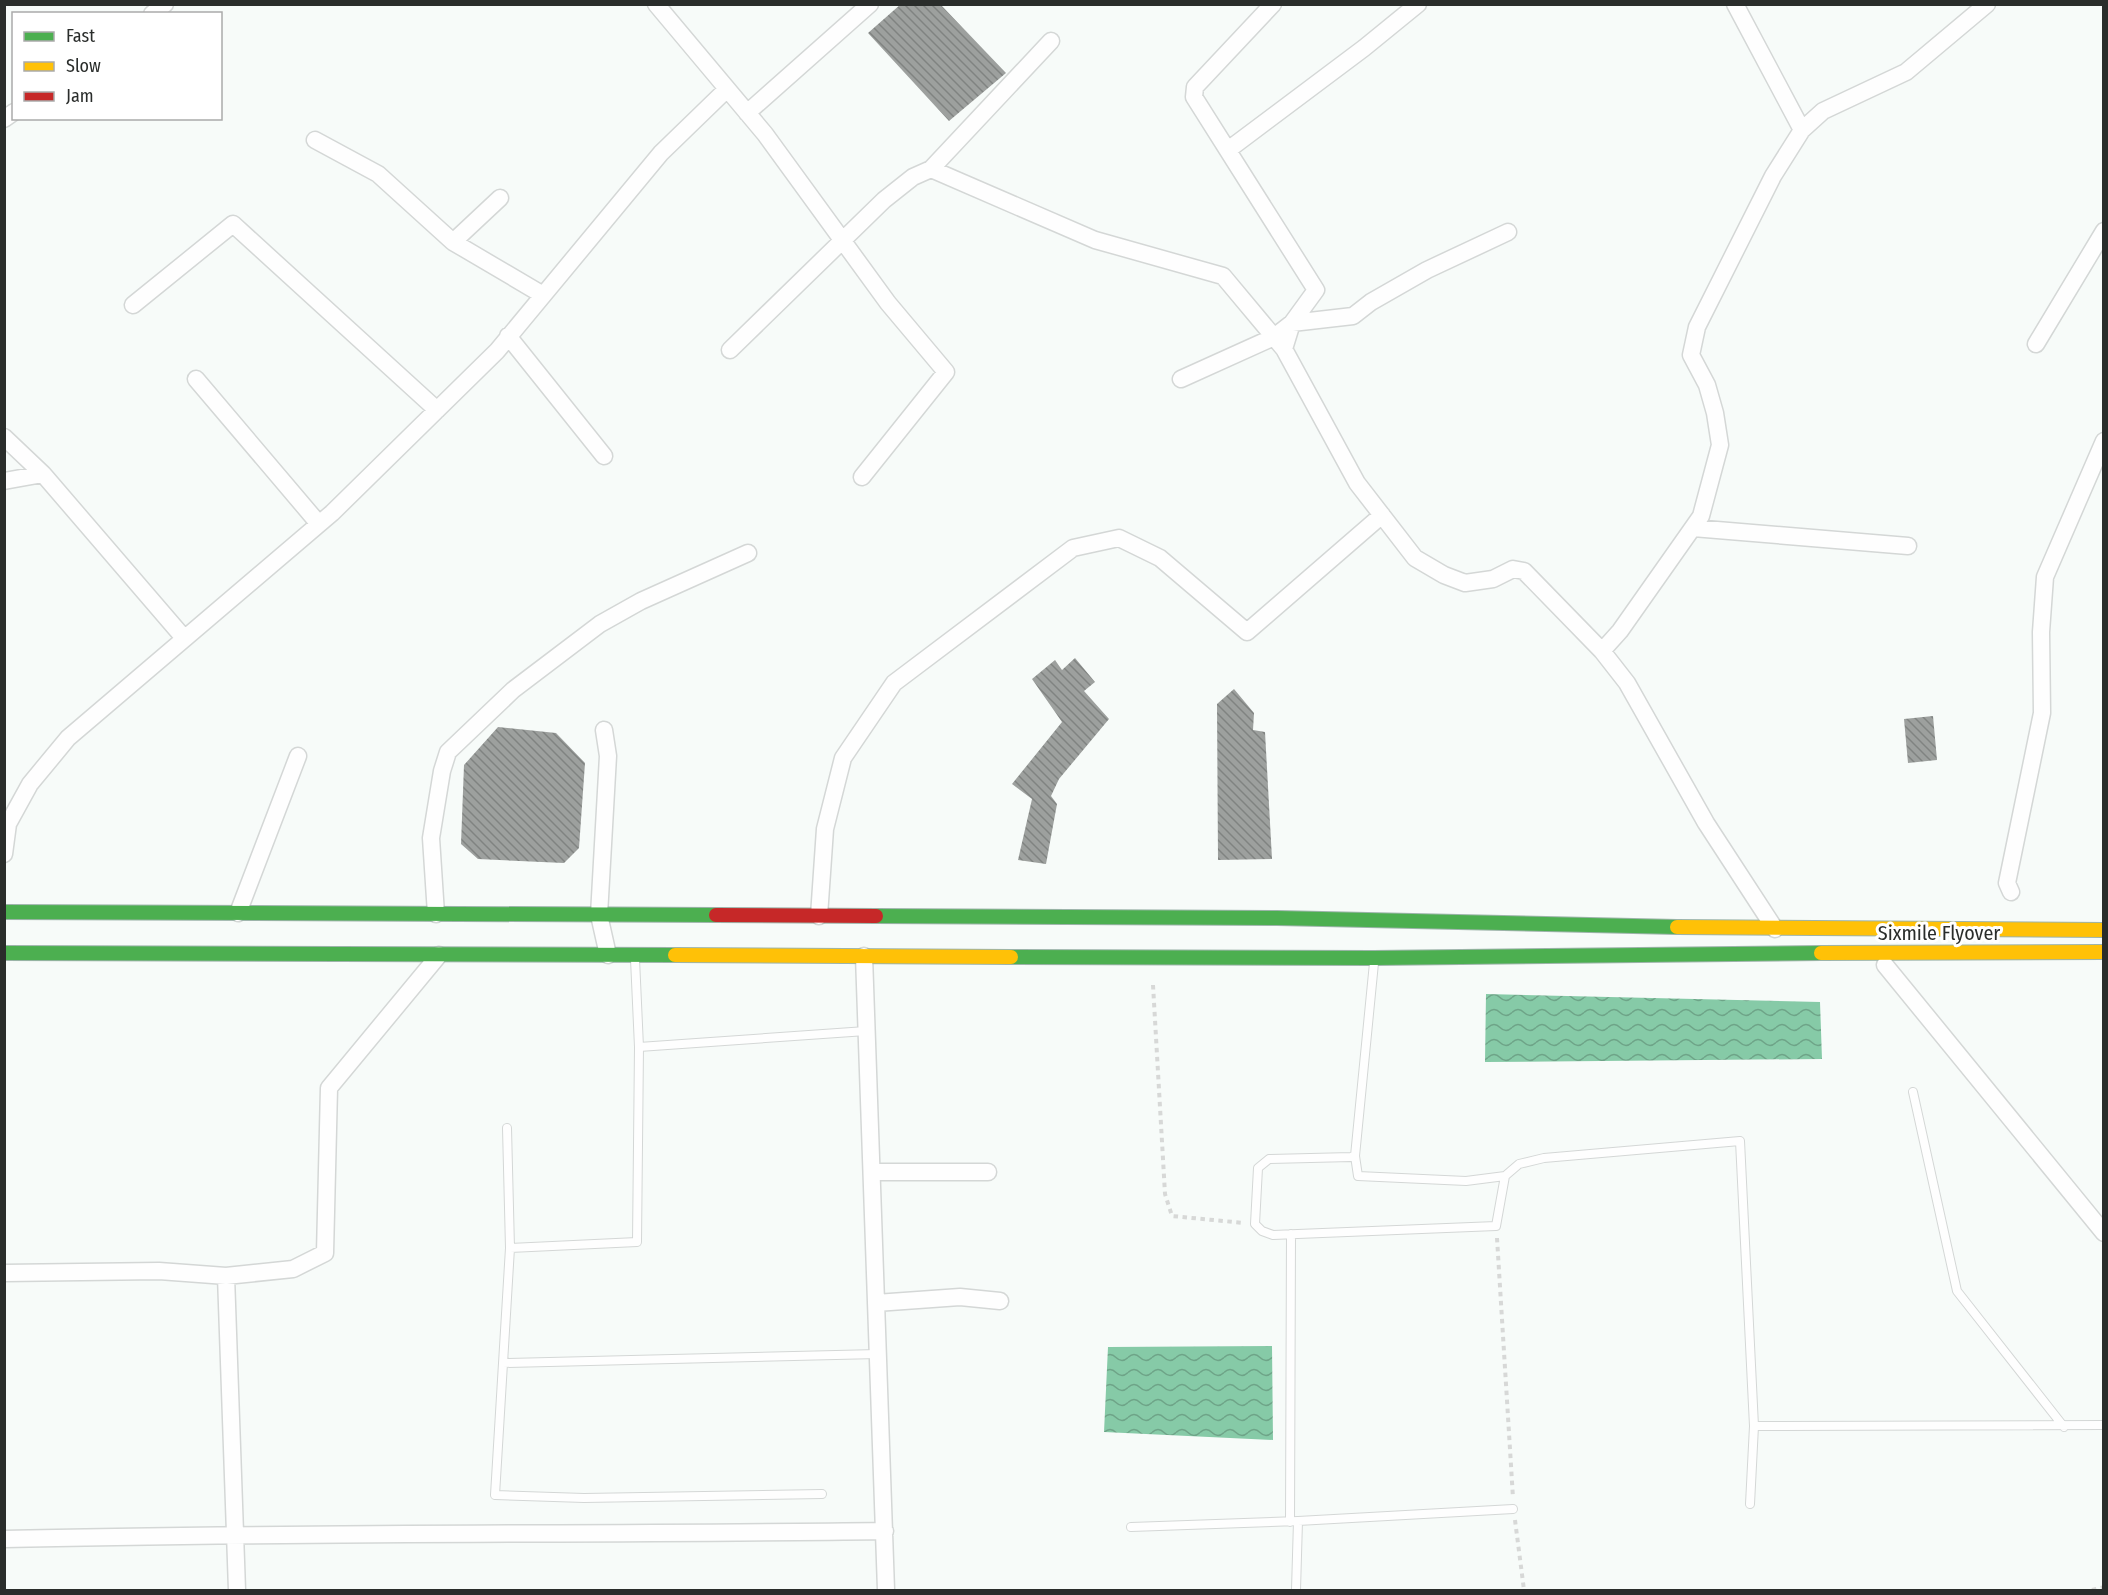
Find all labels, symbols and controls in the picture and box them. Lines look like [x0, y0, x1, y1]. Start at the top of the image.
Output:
legend [12, 12, 222, 120]
text: Fast [66, 25, 95, 47]
text: Slow [66, 55, 101, 77]
text: Jam [66, 85, 94, 107]
street label: Sixmile Flyover [1878, 921, 2000, 945]

